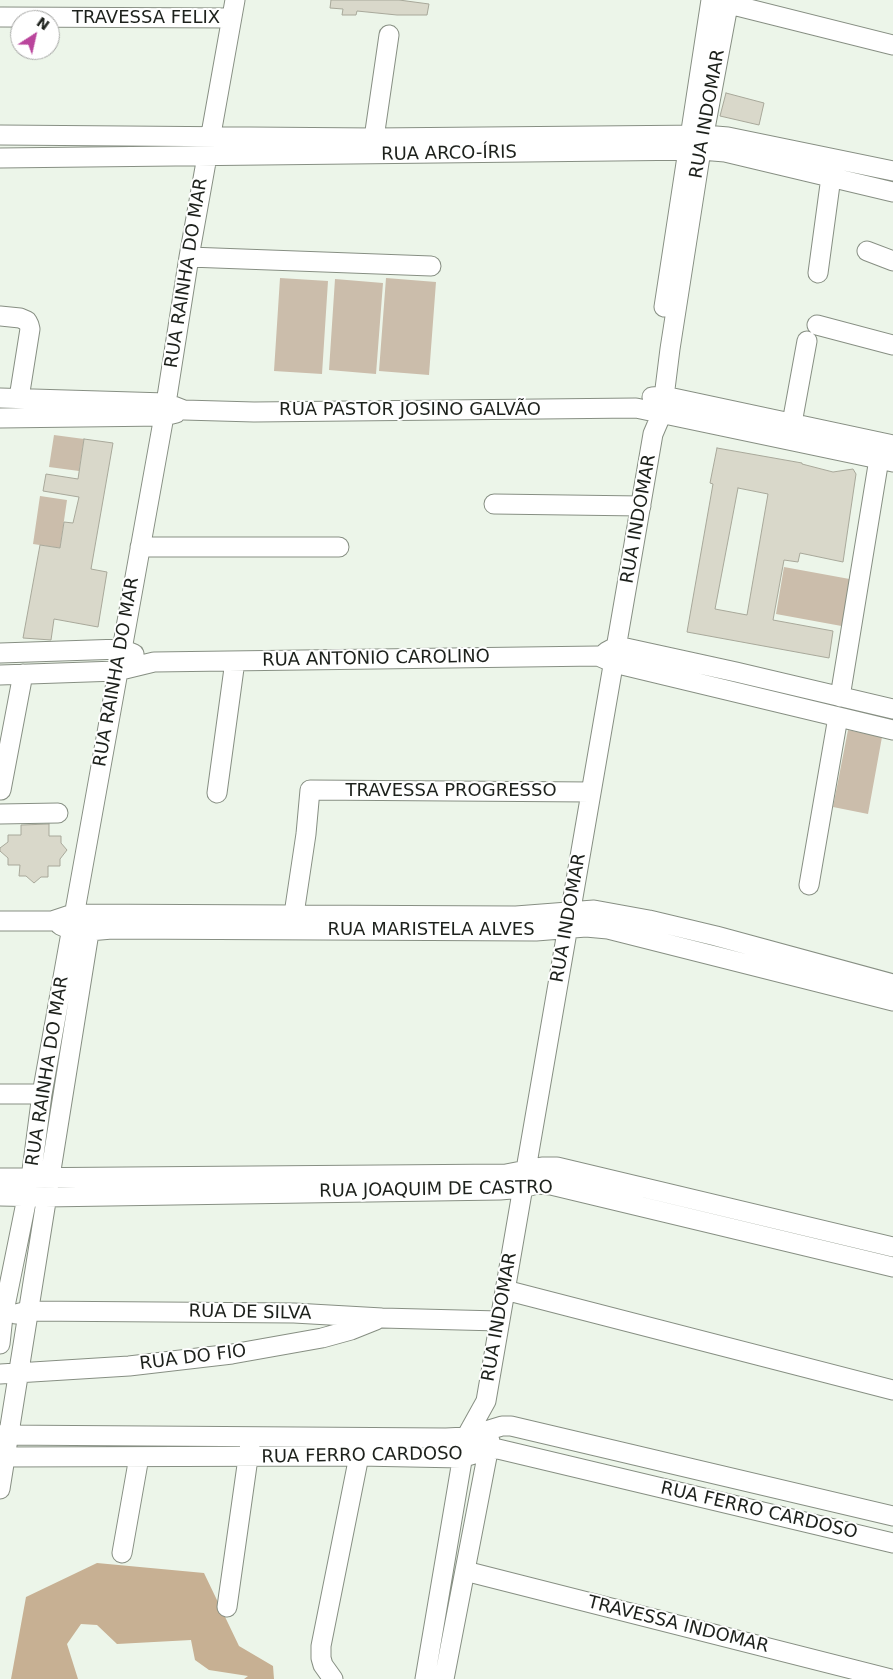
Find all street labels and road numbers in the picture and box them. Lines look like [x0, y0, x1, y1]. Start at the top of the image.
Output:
street label: TRAVESSA FELIX [72, 7, 220, 29]
street label: RUA INDOMAR [686, 48, 730, 180]
street label: RUA ARCO-ÍRIS [381, 142, 517, 166]
street label: RUA RAINHA DO MAR [161, 176, 213, 370]
street label: RUA PASTOR JOSINO GALVÃO [279, 399, 541, 421]
street label: RUA INDOMAR [617, 453, 661, 585]
street label: RUA RAINHA DO MAR [90, 575, 144, 769]
street label: RUA ANTONIO CAROLINO [262, 646, 490, 672]
street label: TRAVESSA PROGRESSO [345, 780, 557, 802]
street label: RUA INDOMAR [547, 852, 591, 984]
street label: RUA MARISTELA ALVES [327, 919, 535, 941]
street label: RUA RAINHA DO MAR [22, 974, 74, 1168]
street label: RUA JOAQUIM DE CASTRO [319, 1177, 553, 1203]
street label: RUA INDOMAR [478, 1251, 522, 1383]
street label: RUA DE SILVA [188, 1301, 312, 1325]
street label: RUA DO FIO [138, 1341, 248, 1375]
street label: RUA FERRO CARDOSO [261, 1443, 463, 1469]
street label: RUA FERRO CARDOSO [658, 1478, 860, 1544]
street label: TRAVESSA INDOMAR [585, 1592, 771, 1658]

